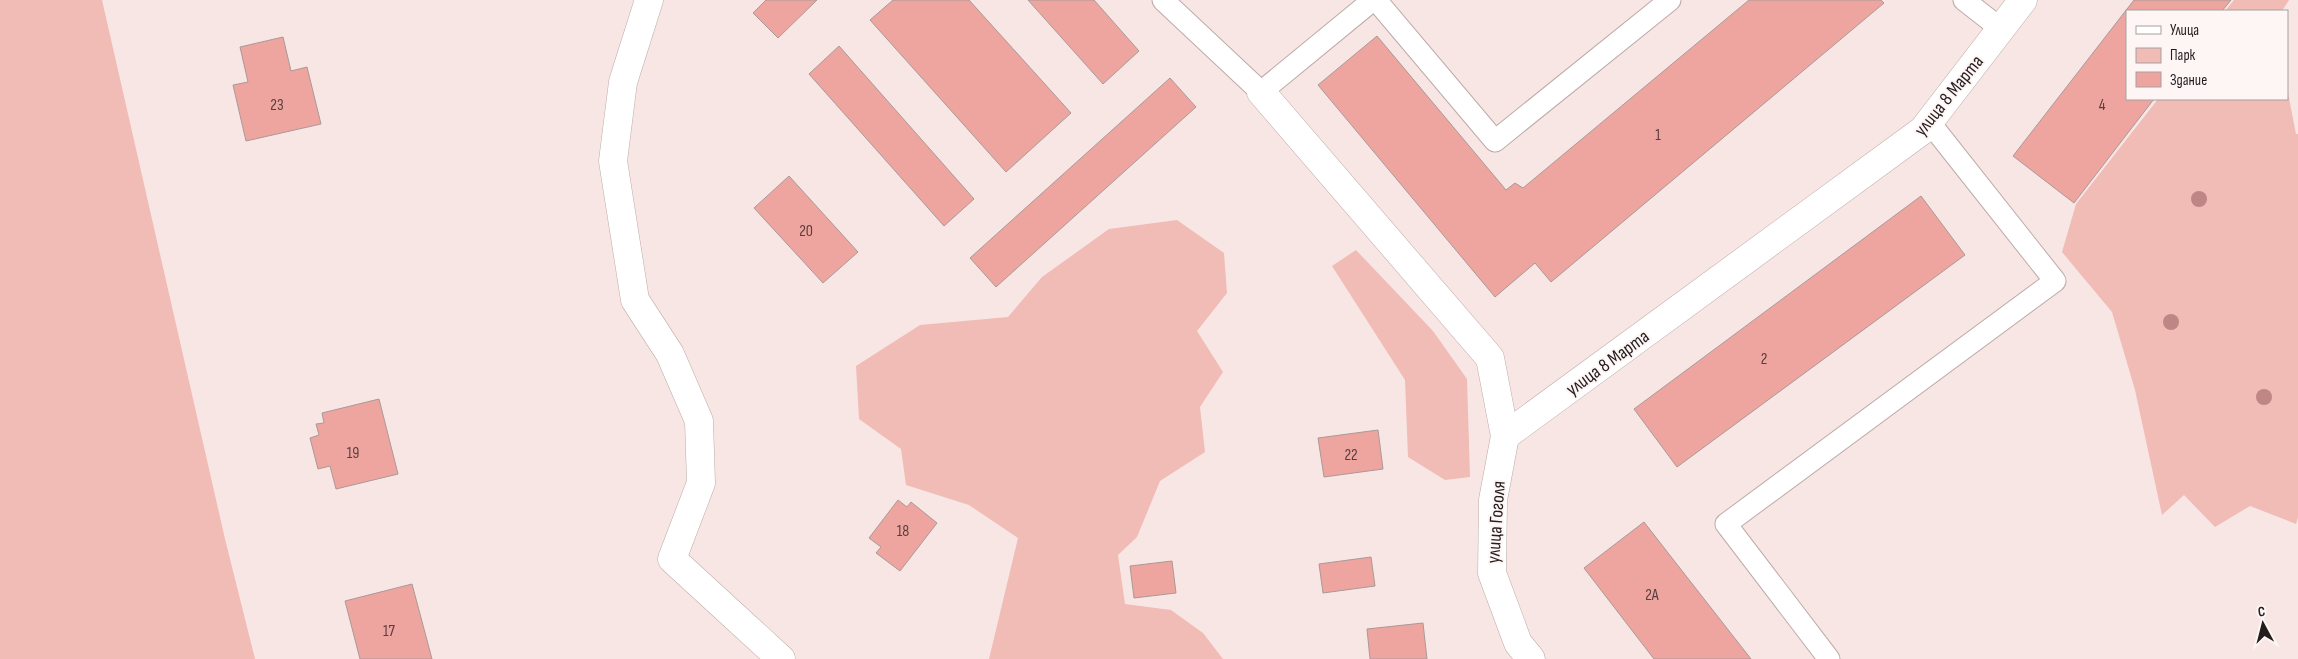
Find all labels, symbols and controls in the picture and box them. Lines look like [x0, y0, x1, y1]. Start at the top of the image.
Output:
legend [2126, 10, 2288, 100]
text: Улица [2170, 21, 2199, 40]
text: Парк [2170, 46, 2196, 65]
street label: улица 8 Марта [1910, 51, 1989, 141]
text: Здание [2170, 71, 2207, 90]
house number: 23 [270, 96, 284, 115]
house number: 4 [2099, 96, 2106, 115]
house number: 1 [1655, 126, 1661, 145]
house number: 20 [799, 222, 813, 241]
street label: улица 8 Марта [1562, 325, 1654, 401]
house number: 2 [1761, 350, 1767, 369]
house number: 19 [347, 444, 359, 463]
house number: 22 [1344, 446, 1358, 465]
street label: улица Гоголя [1482, 480, 1511, 564]
house number: 18 [897, 522, 909, 541]
house number: 2А [1645, 586, 1659, 605]
north arrow [2238, 599, 2288, 649]
text: С [2257, 603, 2266, 620]
house number: 17 [383, 622, 396, 641]

